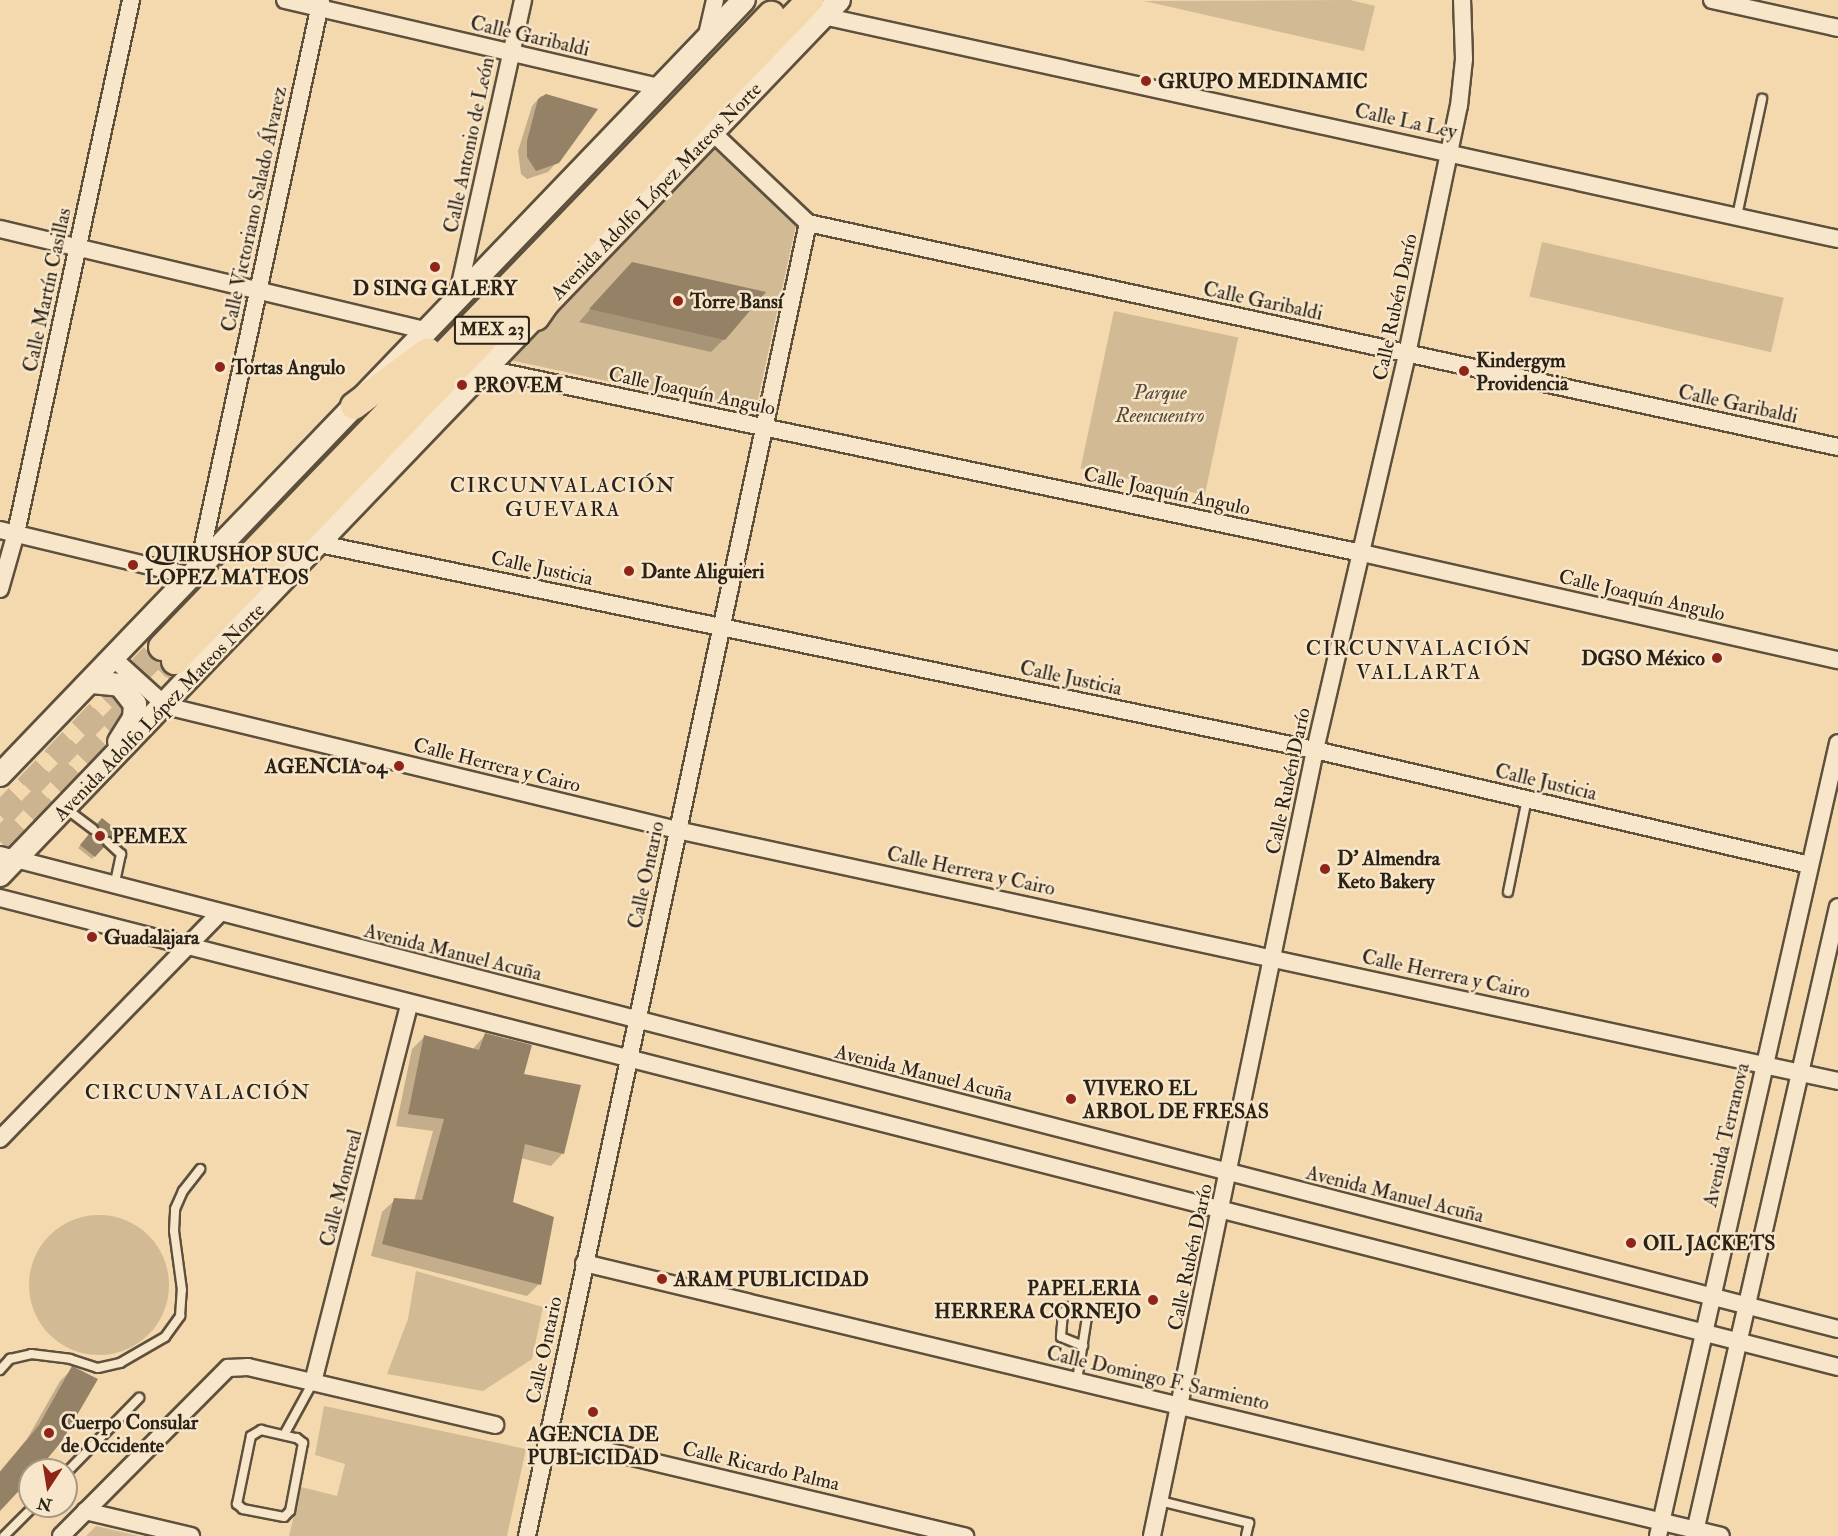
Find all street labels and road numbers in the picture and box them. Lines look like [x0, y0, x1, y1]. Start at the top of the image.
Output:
street label: Calle Garibaldi [468, 11, 592, 61]
street label: Calle Antonio de León [439, 55, 499, 235]
street label: Avenida Adolfo López Mateos Norte [546, 77, 766, 305]
street label: Calle Victoriano Salado Álvarez [216, 84, 292, 334]
street label: Calle La Ley [1353, 98, 1459, 144]
street label: Calle Martín Casillas [18, 206, 76, 374]
street label: Calle Rubén Darío [1368, 231, 1422, 383]
street label: Calle Garibaldi [1201, 277, 1325, 325]
road number: MEX 23 [453, 315, 531, 345]
street label: Calle Joaquín Angulo [606, 362, 778, 420]
street label: Calle Garibaldi [1676, 380, 1800, 428]
street label: Calle Joaquín Angulo [1081, 462, 1253, 520]
street label: Calle Justicia [489, 545, 595, 591]
street label: Calle Joaquín Angulo [1557, 564, 1727, 626]
street label: Avenida Adolfo López Mateos Norte [49, 598, 269, 826]
street label: Calle Justicia [1018, 655, 1124, 701]
street label: Calle Rubén Darío [1261, 705, 1315, 857]
street label: Calle Herrera y Cairo [411, 733, 583, 797]
street label: Calle Justicia [1493, 759, 1599, 805]
street label: Calle Ontario [623, 819, 669, 931]
street label: Calle Herrera y Cairo [885, 841, 1057, 901]
street label: Avenida Manuel Acuña [362, 918, 544, 986]
street label: Calle Herrera y Cairo [1360, 944, 1532, 1004]
street label: Avenida Manuel Acuña [833, 1039, 1015, 1107]
street label: Avenida Terranova [1698, 1061, 1754, 1209]
street label: Calle Montreal [315, 1127, 367, 1249]
street label: Avenida Manuel Acuña [1304, 1160, 1486, 1228]
street label: Calle Rubén Darío [1163, 1181, 1217, 1333]
street label: Calle Ontario [521, 1294, 567, 1406]
street label: Calle Domingo F. Sarmiento [1044, 1341, 1272, 1415]
street label: Calle Ricardo Palma [680, 1436, 842, 1496]

